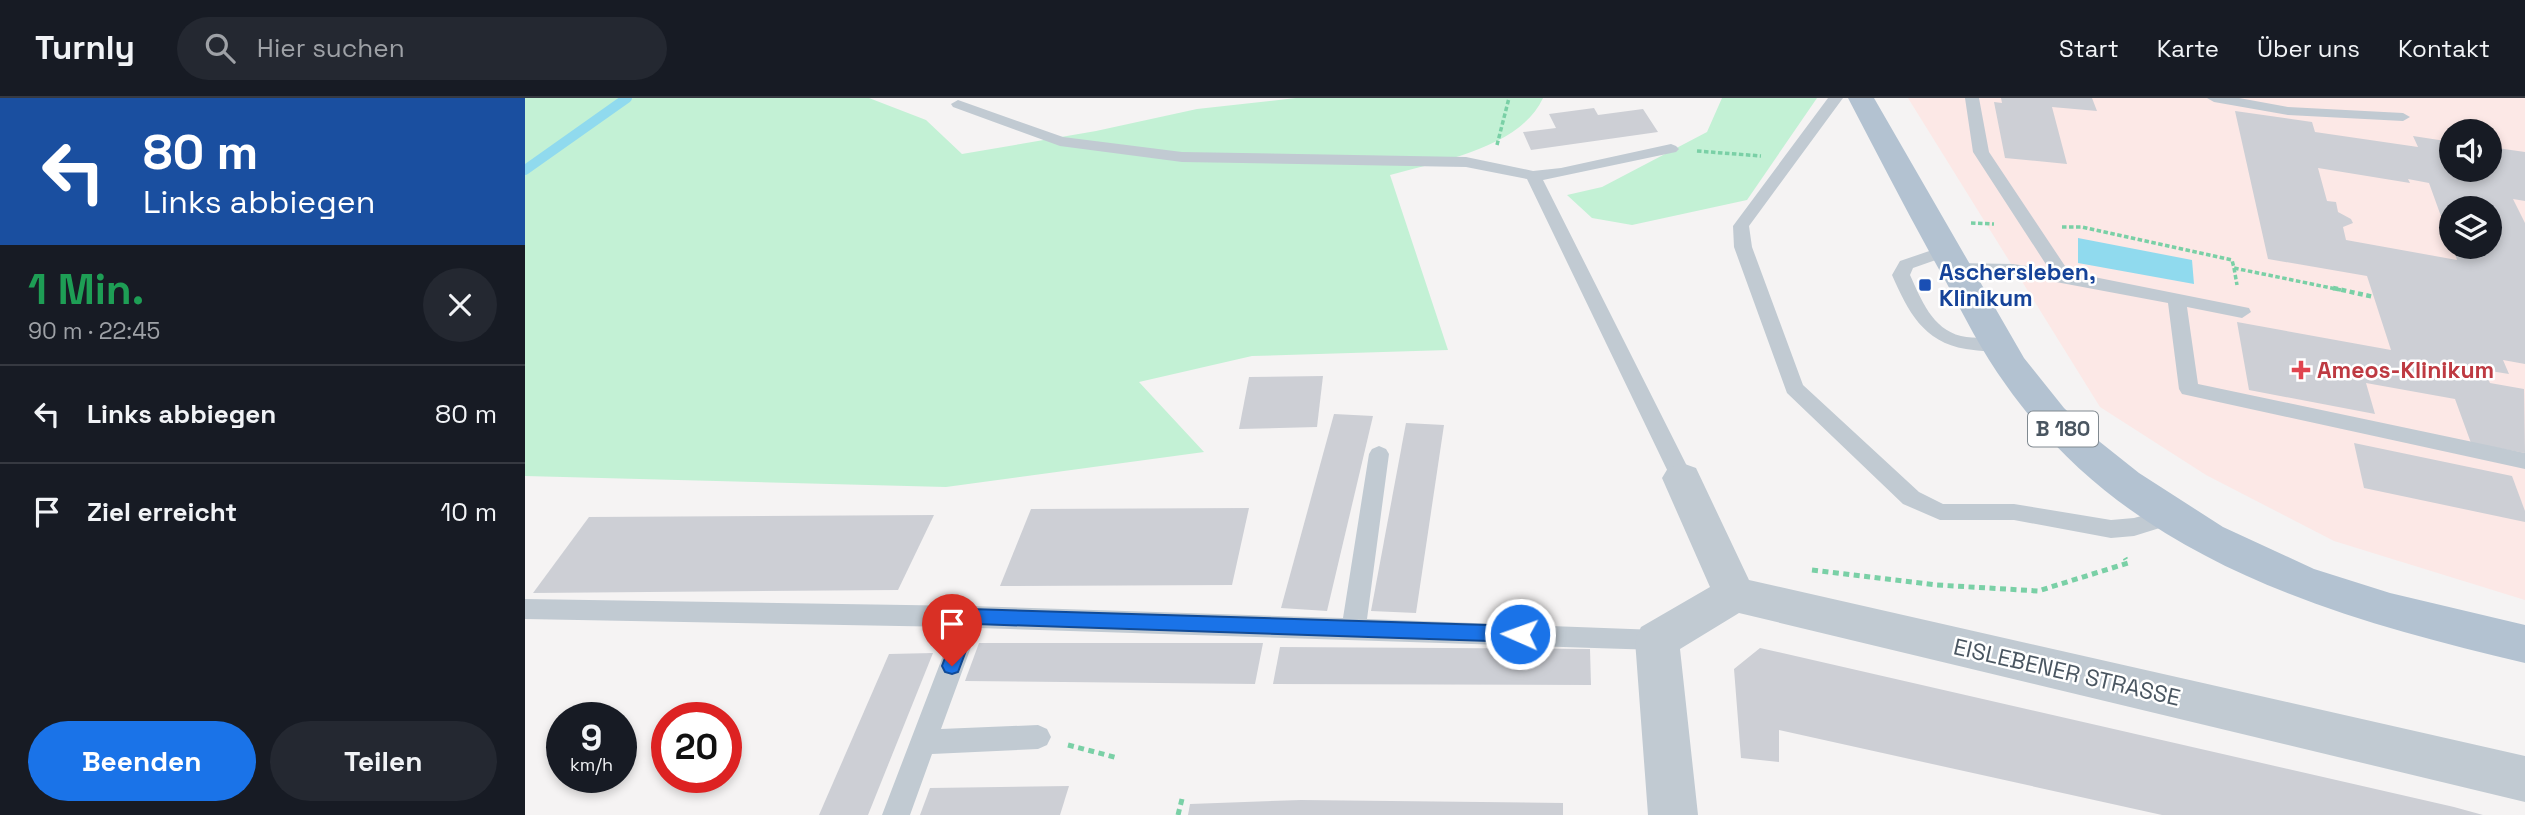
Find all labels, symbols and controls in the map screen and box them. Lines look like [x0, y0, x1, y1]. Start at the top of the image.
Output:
search box [177, 17, 667, 80]
text: Turnly [35, 27, 135, 69]
icon: search [201, 29, 239, 67]
text: Hier suchen [257, 31, 405, 65]
text: Start [2059, 33, 2119, 64]
text: Karte [2157, 33, 2219, 64]
text: Über uns [2257, 33, 2360, 64]
text: Kontakt [2398, 33, 2490, 64]
map controls [2439, 119, 2502, 259]
button: sound [2439, 119, 2502, 182]
text: 80 m [143, 121, 258, 183]
icon: left [28, 126, 119, 217]
text: Links abbiegen [143, 182, 375, 222]
button: layers [2439, 196, 2502, 259]
place label: Aschersleben, Klinikum [1939, 257, 2096, 313]
text: 1 Min. [28, 263, 144, 316]
button: close [423, 268, 497, 342]
marker: Aschersleben, Klinikum [1917, 277, 1933, 293]
text: 90 m · 22:45 [28, 316, 160, 346]
place label: Ameos-Klinikum [2317, 355, 2494, 385]
marker: Ameos-Klinikum [2291, 360, 2311, 380]
icon: left [28, 395, 66, 433]
text: Links abbiegen [87, 397, 276, 431]
text: 80 m [435, 397, 497, 431]
road number: B 180 [2028, 412, 2098, 446]
icon: arrive [28, 493, 66, 531]
text: Ziel erreicht [87, 495, 237, 529]
text: 10 m [440, 495, 497, 529]
pin [922, 594, 982, 666]
position arrow [1483, 597, 1557, 671]
icon: arrive [933, 605, 971, 643]
street label: EISLEBENER STRASSE [1951, 631, 2183, 713]
speed limit sign: 20 [651, 702, 742, 793]
text: 9 [581, 716, 602, 760]
button: Beenden [28, 721, 256, 801]
button: Teilen [270, 721, 497, 801]
text: km/h [570, 753, 613, 776]

